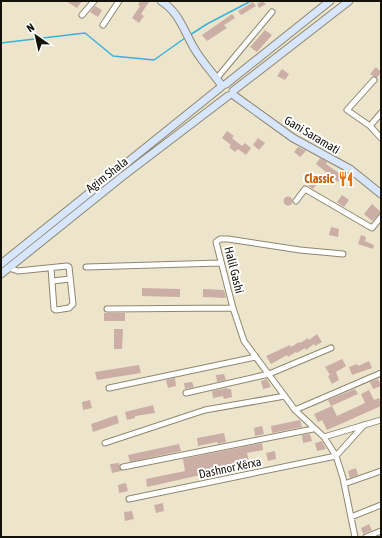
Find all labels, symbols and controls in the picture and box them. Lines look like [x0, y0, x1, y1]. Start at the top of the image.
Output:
north arrow [16, 16, 56, 56]
text: N [24, 21, 36, 35]
street label: Gani Saramati [282, 113, 342, 157]
street label: Agim Shala [83, 154, 131, 196]
restaurant icon: Classic [337, 170, 355, 188]
place label: Classic [304, 172, 335, 186]
street label: Halil Gashi [221, 245, 247, 295]
street label: Dashnor Xërxa [197, 455, 263, 481]

